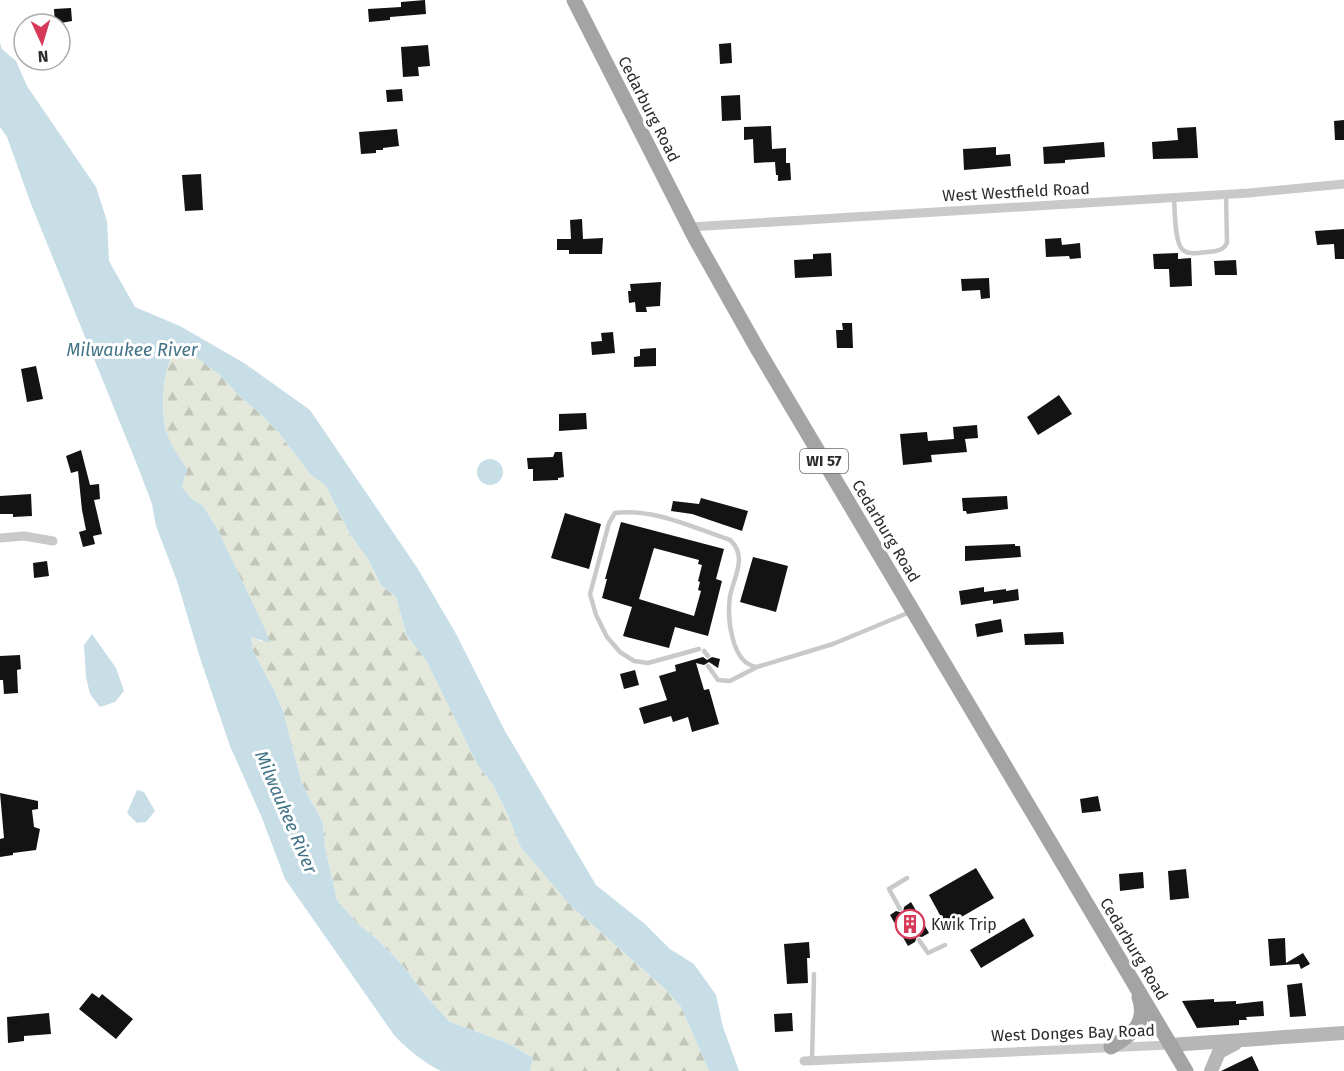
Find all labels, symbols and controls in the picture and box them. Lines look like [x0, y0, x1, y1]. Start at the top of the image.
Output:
north arrow [12, 12, 72, 72]
text: N [37, 47, 49, 66]
street label: Cedarburg Road [614, 53, 684, 165]
street label: West Westfield Road [942, 179, 1090, 205]
water label: Milwaukee River [66, 339, 199, 361]
road number: WI 57 [800, 449, 848, 473]
street label: Cedarburg Road [848, 476, 924, 586]
water label: Milwaukee River [250, 747, 322, 878]
street label: Cedarburg Road [1096, 894, 1172, 1004]
building icon: Kwik Trip [894, 908, 926, 940]
place label: Kwik Trip [931, 915, 997, 934]
street label: West Donges Bay Road [991, 1021, 1155, 1045]

